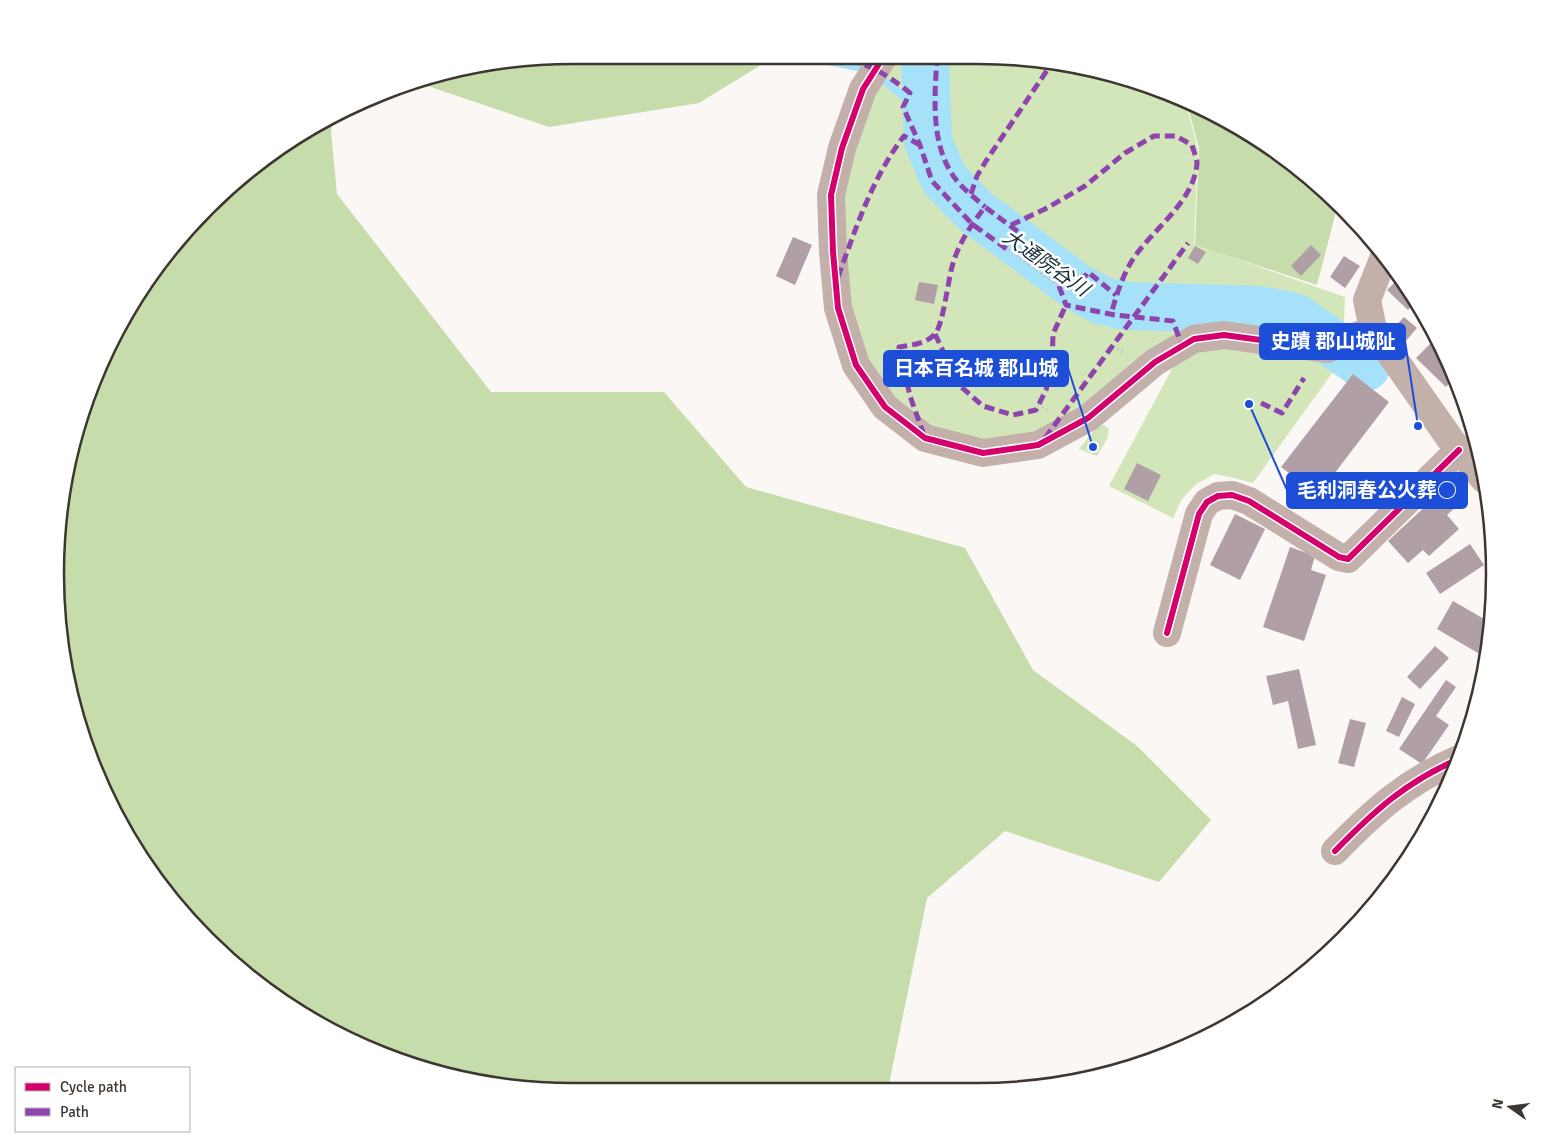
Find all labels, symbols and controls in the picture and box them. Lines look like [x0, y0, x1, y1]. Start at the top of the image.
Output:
water label: 大通院谷川 [998, 224, 1096, 303]
callout: 史蹟 郡山城阯 [1260, 324, 1405, 359]
text: 史蹟 郡山城阯 [1271, 329, 1395, 354]
callout: 日本百名城 郡山城 [884, 351, 1068, 386]
text: 日本百名城 郡山城 [894, 356, 1058, 381]
callout: 毛利洞春公火葬○ [1287, 473, 1467, 508]
text: 毛利洞春公火葬○ [1297, 478, 1457, 503]
legend [15, 1067, 190, 1132]
text: Cycle path [60, 1078, 127, 1096]
north arrow [1485, 1082, 1535, 1132]
text: N [1488, 1097, 1507, 1111]
text: Path [60, 1103, 89, 1121]

